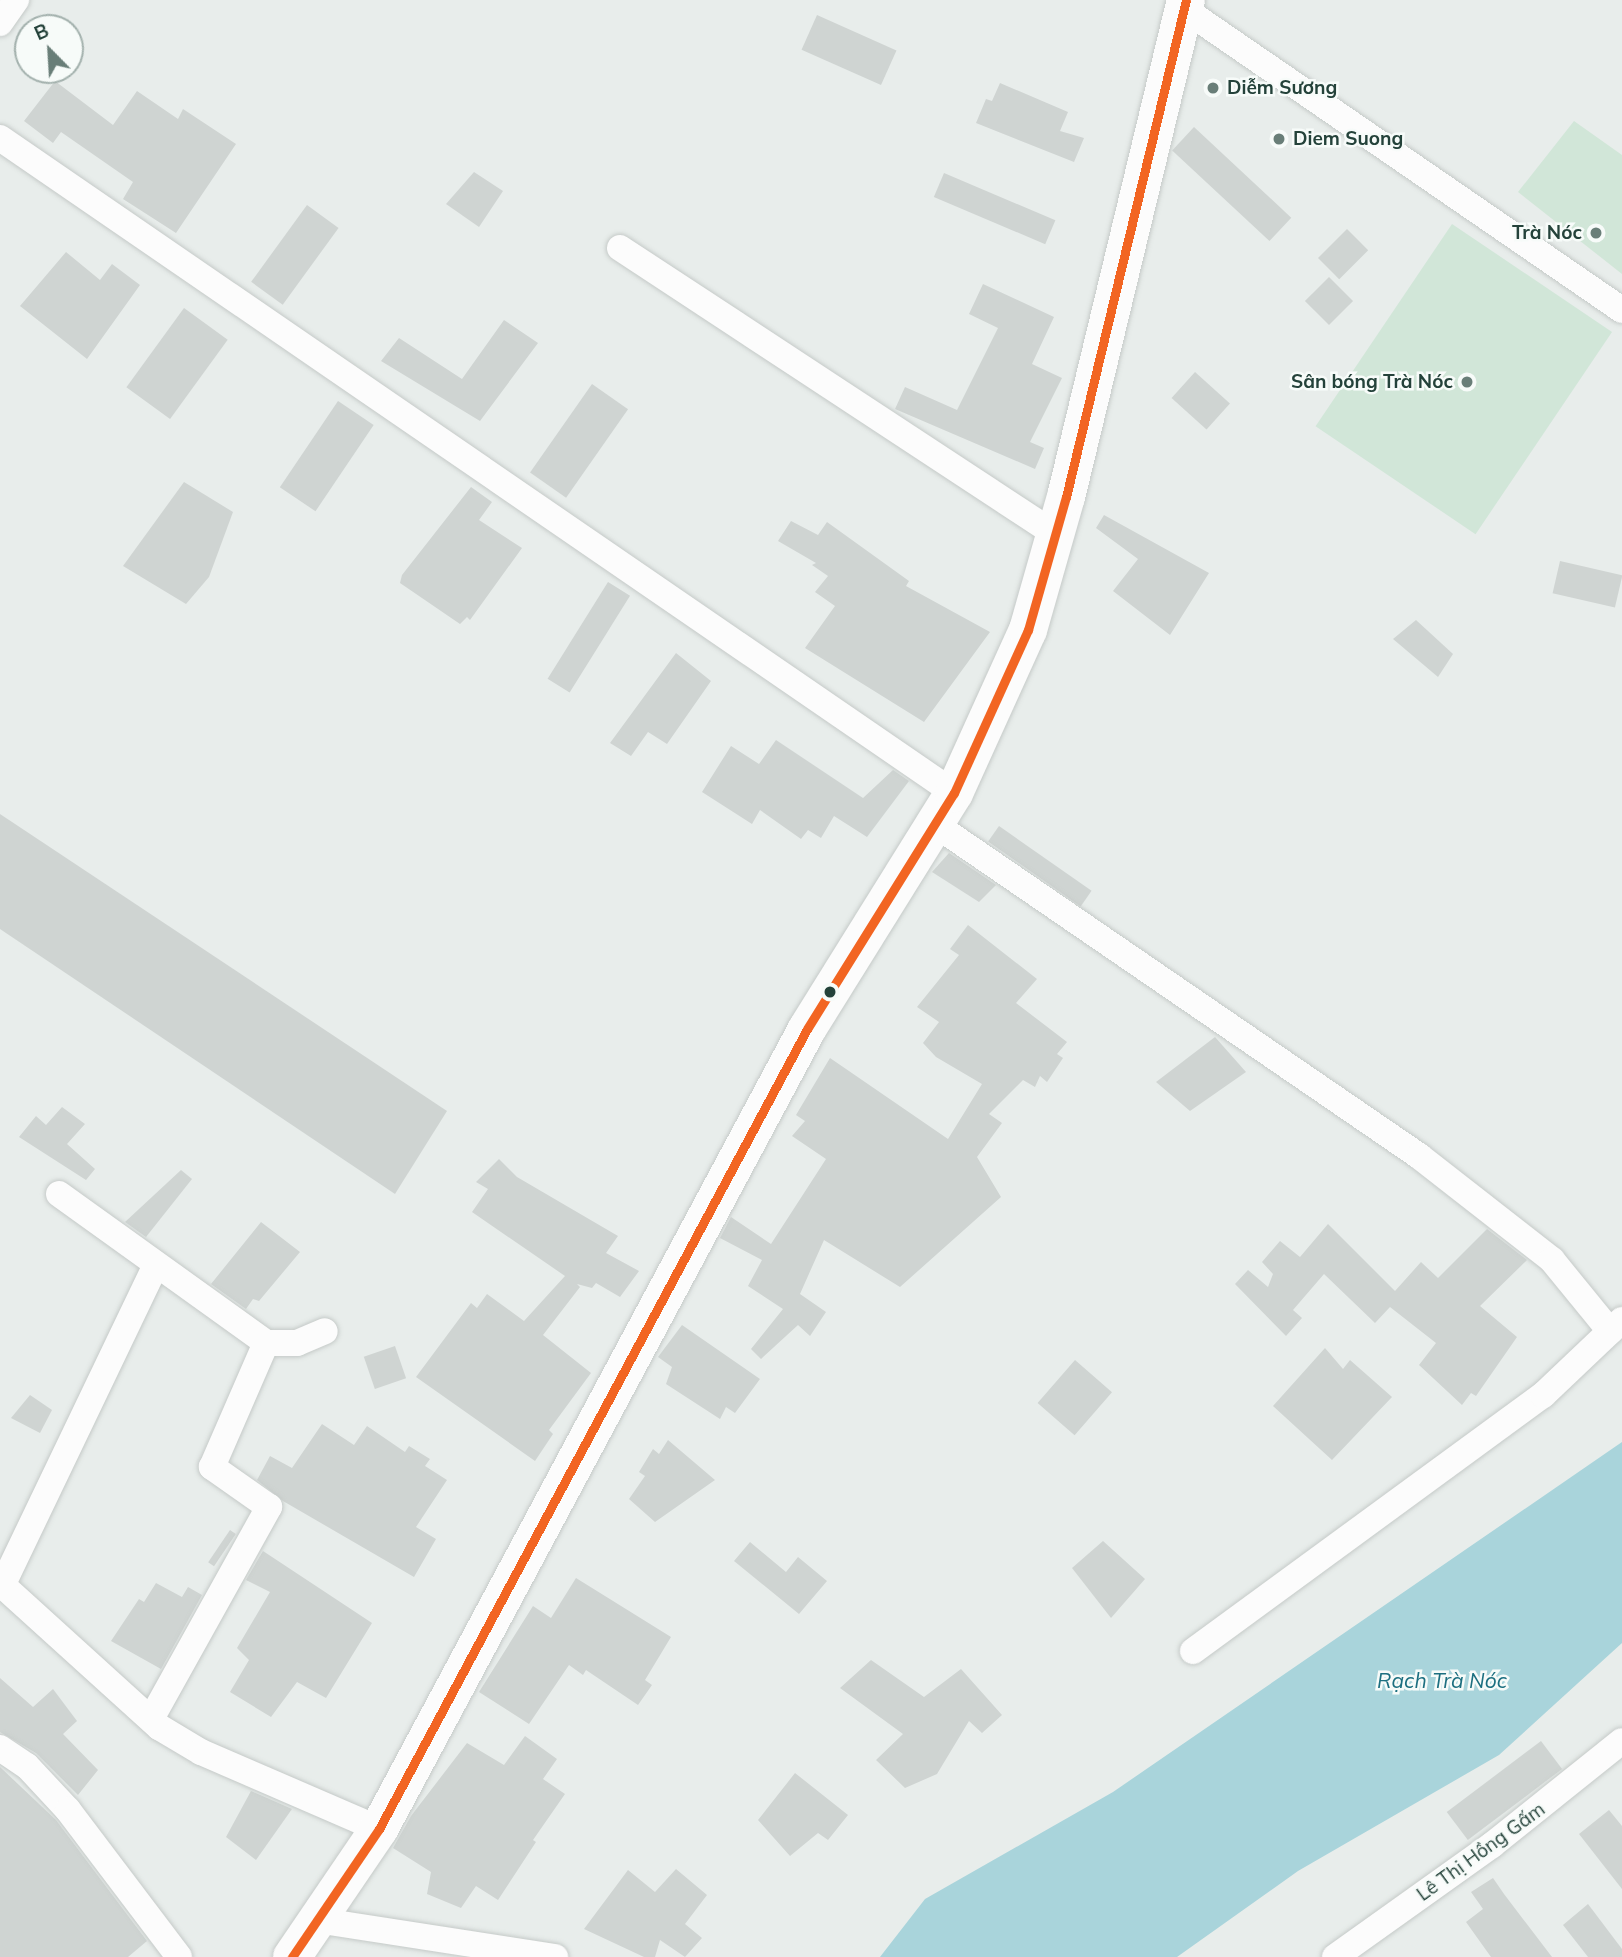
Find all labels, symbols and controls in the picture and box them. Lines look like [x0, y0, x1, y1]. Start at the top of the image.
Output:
north arrow [14, 14, 84, 84]
text: B [30, 18, 52, 45]
place label: Diễm Sương [1227, 77, 1337, 99]
marker: Diễm Sương [1205, 80, 1221, 96]
place label: Diem Suong [1293, 128, 1403, 150]
marker: Diem Suong [1271, 131, 1287, 147]
place label: Trà Nóc [1512, 222, 1582, 244]
marker: Trà Nóc [1588, 225, 1604, 241]
place label: Sân bóng Trà Nóc [1291, 371, 1453, 393]
marker: Sân bóng Trà Nóc [1459, 374, 1475, 390]
unlabelled marker [823, 985, 837, 999]
water label: Rạch Trà Nóc [1377, 1667, 1507, 1693]
street label: Lê Thị Hồng Gấm [1413, 1798, 1549, 1906]

